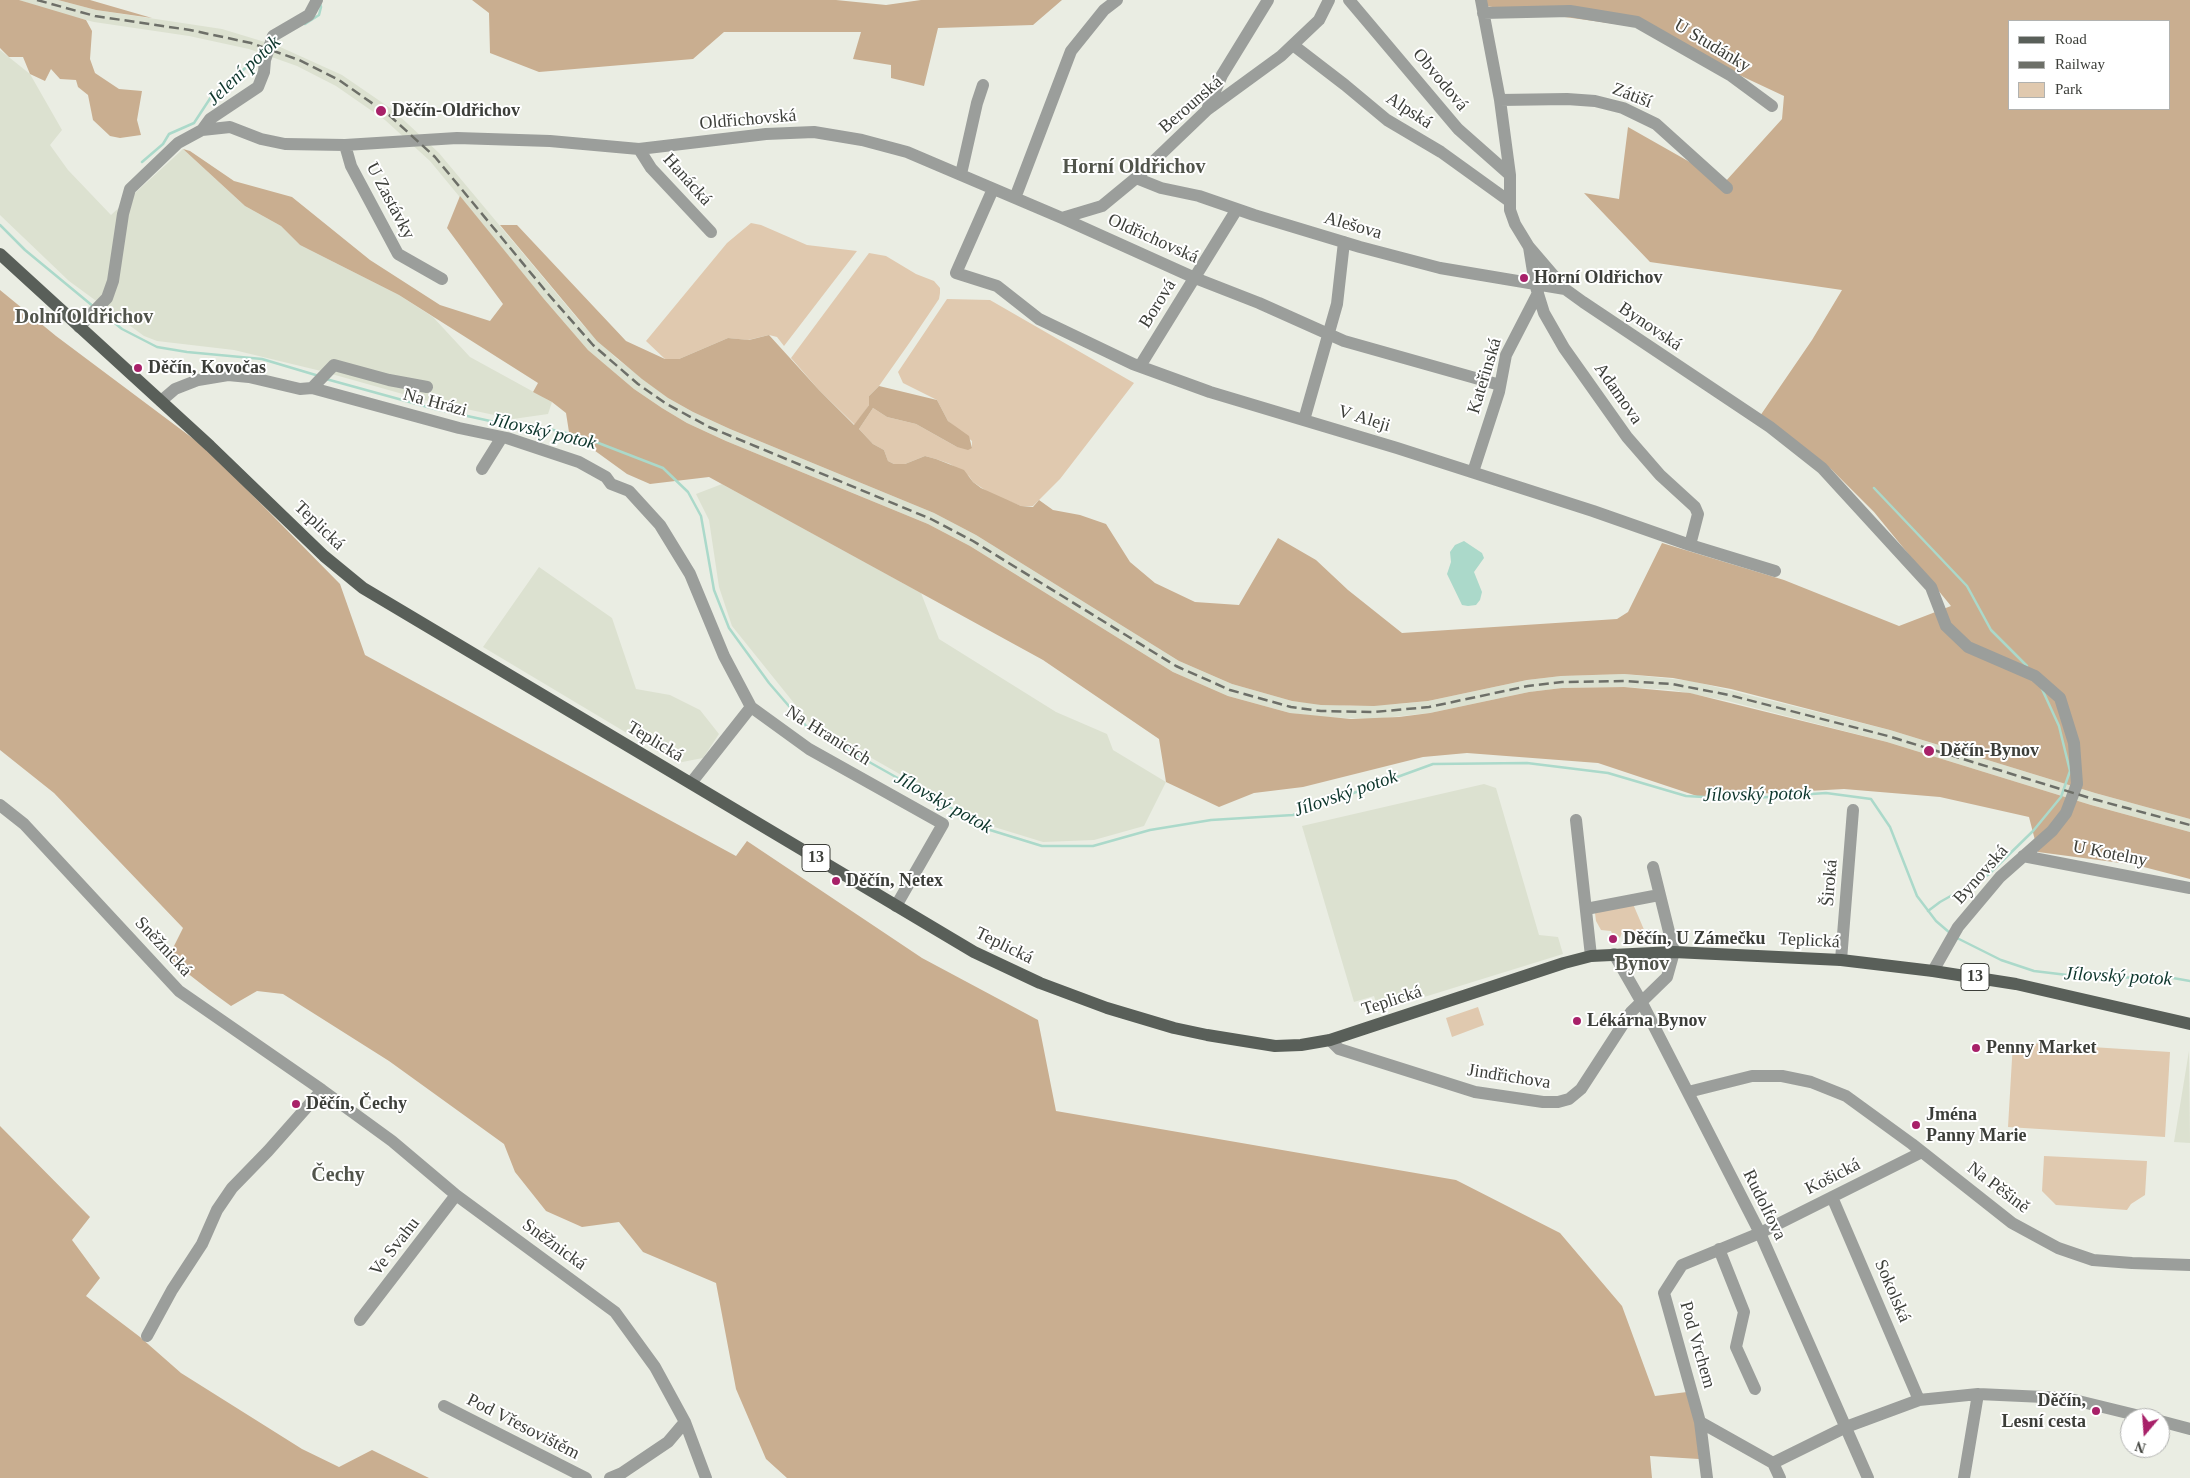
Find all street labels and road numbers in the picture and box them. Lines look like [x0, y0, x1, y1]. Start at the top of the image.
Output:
street label: U Studánky [1670, 15, 1754, 77]
street label: Obvodová [1408, 44, 1472, 116]
street label: Berounská [1155, 72, 1227, 138]
street label: Zátiší [1609, 79, 1655, 113]
street label: Alpská [1382, 88, 1436, 134]
street label: Oldřichovská [699, 105, 797, 135]
street label: Hanácká [658, 149, 716, 211]
street label: U Zastávky [361, 159, 419, 243]
street label: Alešova [1322, 207, 1384, 245]
street label: Oldřichovská [1104, 209, 1202, 269]
street label: Borová [1135, 276, 1181, 332]
street label: Bynovská [1614, 298, 1686, 356]
street label: Kateřinská [1463, 336, 1507, 416]
street label: Adamova [1589, 359, 1647, 429]
street label: Na Hrázi [401, 384, 469, 422]
street label: V Aleji [1335, 401, 1393, 437]
street label: Teplická [289, 497, 349, 555]
street label: Na Hranicích [781, 701, 875, 771]
street label: Teplická [623, 717, 687, 767]
street label: U Kotelny [2071, 836, 2149, 872]
street label: Bynovská [1949, 841, 2013, 909]
road number: 13 [802, 844, 830, 871]
street label: Široká [1817, 859, 1843, 907]
street label: Sněžnická [130, 913, 196, 981]
street label: Teplická [972, 923, 1036, 969]
street label: Teplická [1778, 929, 1840, 953]
road number: 13 [1961, 964, 1989, 990]
street label: Teplická [1359, 981, 1425, 1021]
street label: Jindřichova [1466, 1060, 1552, 1094]
street label: Košická [1802, 1154, 1864, 1200]
street label: Na Pěšině [1963, 1158, 2033, 1218]
street label: Rudolfova [1738, 1166, 1790, 1244]
street label: Ve Svahu [365, 1213, 425, 1281]
street label: Sněžnická [518, 1215, 590, 1275]
street label: Sokolská [1869, 1256, 1915, 1326]
street label: Pod Vrchem [1674, 1299, 1720, 1391]
street label: Pod Vřesovištěm [463, 1389, 583, 1465]

